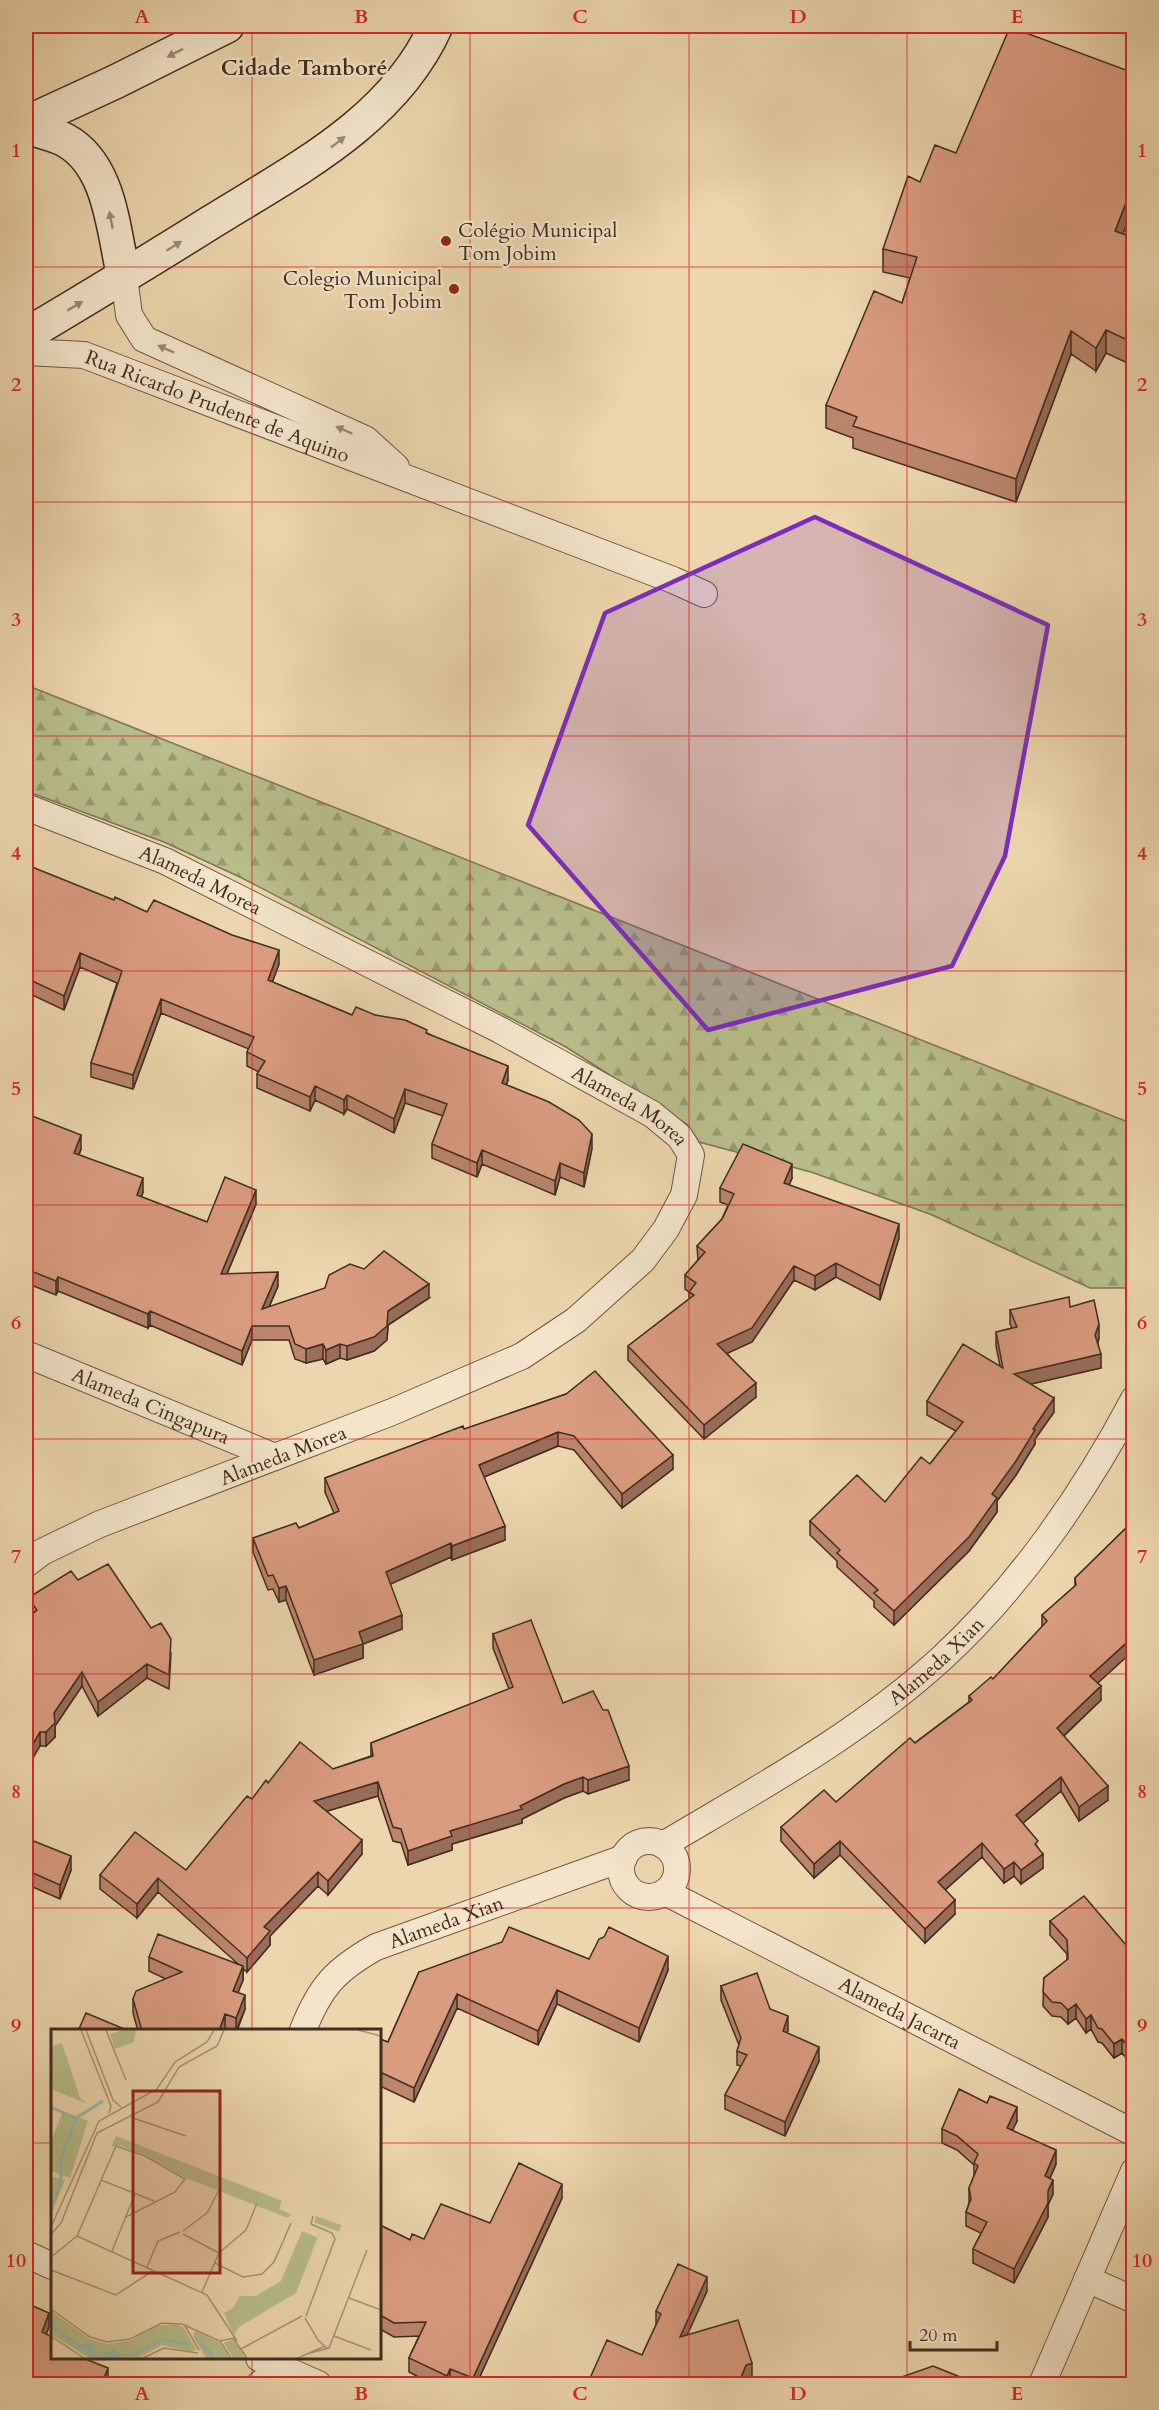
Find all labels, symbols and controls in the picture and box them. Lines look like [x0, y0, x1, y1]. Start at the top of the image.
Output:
text: A [134, 3, 150, 30]
text: B [354, 3, 368, 30]
text: C [572, 3, 588, 30]
text: D [789, 3, 807, 30]
text: E [1011, 3, 1023, 30]
one-way arrow [166, 48, 183, 57]
district label: Cidade Tamboré [221, 53, 387, 83]
text: 1 [11, 137, 21, 164]
one-way arrow [331, 137, 346, 149]
text: 1 [1137, 137, 1147, 164]
one-way arrow [106, 210, 115, 229]
place label: Colégio Municipal Tom Jobim [458, 217, 617, 267]
marker: Colégio Municipal Tom Jobim [439, 234, 453, 248]
one-way arrow [165, 240, 182, 251]
place label: Colegio Municipal Tom Jobim [283, 265, 442, 315]
marker: Colegio Municipal Tom Jobim [447, 282, 461, 296]
one-way arrow [67, 301, 84, 311]
street label: Rua Ricardo Prudente de Aquino [81, 344, 354, 469]
one-way arrow [158, 345, 175, 354]
text: 2 [11, 371, 21, 398]
text: 2 [1137, 371, 1147, 398]
one-way arrow [336, 425, 353, 434]
text: 3 [11, 606, 21, 633]
text: 3 [1137, 606, 1147, 633]
street label: Alameda Morea [135, 839, 266, 922]
text: 4 [11, 840, 21, 867]
text: 4 [1137, 840, 1147, 867]
street label: Alameda Morea [567, 1059, 695, 1151]
text: 5 [11, 1075, 21, 1102]
text: 5 [1137, 1075, 1147, 1102]
text: 6 [11, 1309, 21, 1336]
text: 6 [1137, 1309, 1147, 1336]
street label: Alameda Cingapura [68, 1361, 234, 1451]
street label: Alameda Morea [216, 1419, 351, 1492]
text: 7 [11, 1543, 21, 1570]
text: 7 [1137, 1543, 1147, 1570]
street label: Alameda Xian [883, 1611, 991, 1712]
text: 8 [11, 1778, 21, 1805]
text: 8 [1137, 1778, 1147, 1805]
street label: Alameda Xian [385, 1889, 508, 1955]
street label: Alameda Jacarta [834, 1970, 966, 2056]
text: 9 [11, 2012, 21, 2039]
text: 9 [1137, 2012, 1147, 2039]
inset map [51, 2029, 381, 2359]
text: 10 [6, 2247, 26, 2274]
text: 10 [1132, 2247, 1152, 2274]
scale bar [910, 2314, 997, 2352]
text: 20 m [919, 2323, 958, 2348]
text: A [134, 2380, 150, 2407]
text: B [354, 2380, 368, 2407]
text: C [572, 2380, 588, 2407]
text: D [789, 2380, 807, 2407]
text: E [1011, 2380, 1023, 2407]

